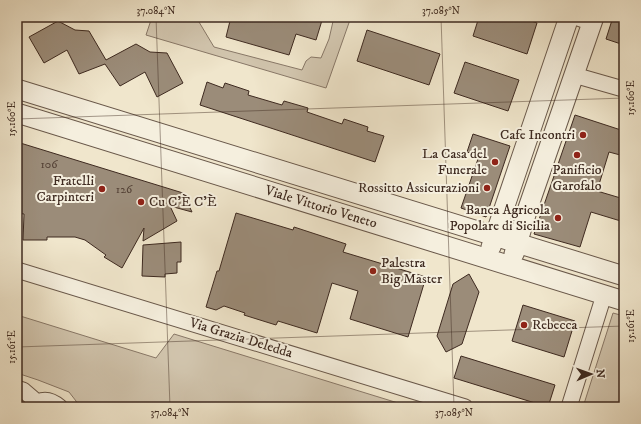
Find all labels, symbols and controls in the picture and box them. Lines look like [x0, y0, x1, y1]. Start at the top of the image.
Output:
text: 37.084°N [137, 5, 175, 17]
text: 37.085°N [422, 5, 460, 17]
text: 15.160°E [625, 80, 637, 116]
text: 15.160°E [6, 101, 18, 137]
place label: Cafe Incontri [500, 126, 575, 144]
marker: Cafe Incontri [578, 130, 588, 140]
place label: La Casa del Funerale [422, 145, 488, 179]
marker: Panificio Garofalo [572, 150, 582, 160]
house number: 106 [40, 157, 58, 172]
marker: La Casa del Funerale [490, 157, 500, 167]
place label: Panificio Garofalo [552, 161, 602, 195]
place label: Fratelli Carpinteri [37, 172, 94, 206]
place label: Rossitto Assicurazioni [358, 179, 479, 197]
street label: Viale Vittorio Veneto [262, 181, 379, 233]
house number: 126 [116, 182, 133, 197]
marker: Rossitto Assicurazioni [482, 183, 492, 193]
marker: Fratelli Carpinteri [97, 184, 107, 194]
place label: Cu C'È C'È [149, 193, 217, 211]
marker: Cu C'È C'È [136, 197, 146, 207]
place label: Banca Agricola Popolare di Sicilia [449, 201, 550, 235]
marker: Banca Agricola Popolare di Sicilia [553, 213, 563, 223]
place label: Palestra Big Master [381, 254, 443, 288]
marker: Palestra Big Master [368, 266, 378, 276]
text: 15.161°E [625, 309, 637, 343]
street label: Via Grazia Deledda [186, 313, 295, 362]
place label: Rebecca [532, 316, 577, 334]
marker: Rebecca [519, 320, 529, 330]
text: 15.161°E [6, 330, 18, 364]
north arrow [571, 354, 611, 394]
text: N [593, 369, 607, 378]
text: 37.084°N [151, 407, 189, 419]
text: 37.085°N [435, 407, 473, 419]

